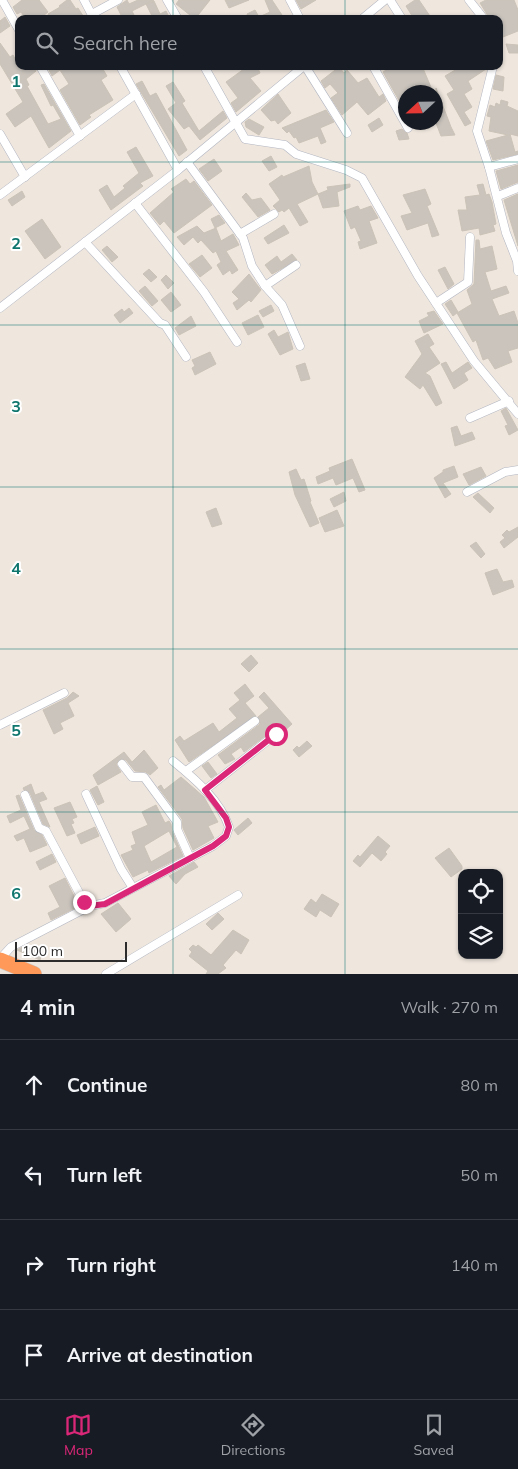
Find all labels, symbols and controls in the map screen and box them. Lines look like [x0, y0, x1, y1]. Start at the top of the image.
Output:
search box [15, 15, 503, 70]
icon: search [33, 29, 61, 57]
text: Search here [73, 31, 177, 55]
text: 1 [11, 71, 21, 91]
north arrow [398, 85, 443, 130]
text: 2 [11, 233, 21, 253]
text: 3 [11, 396, 21, 416]
text: 4 [11, 558, 21, 578]
text: 5 [11, 720, 21, 740]
route start [265, 723, 288, 746]
map controls [458, 869, 503, 959]
button: locate [458, 869, 503, 914]
text: 6 [11, 883, 21, 903]
route end [73, 891, 96, 914]
button: layers [458, 914, 503, 959]
scale bar [15, 939, 128, 962]
text: 100 m [22, 942, 63, 960]
text: 4 min [20, 994, 75, 1020]
text: Walk · 270 m [400, 997, 498, 1017]
icon: ahead [20, 1071, 48, 1099]
text: Continue [67, 1073, 147, 1097]
text: 80 m [461, 1075, 498, 1095]
icon: left [20, 1161, 48, 1189]
text: Turn left [67, 1163, 142, 1187]
text: 50 m [461, 1165, 498, 1185]
icon: right [20, 1251, 48, 1279]
text: Turn right [67, 1253, 156, 1277]
text: 140 m [451, 1255, 498, 1275]
icon: arrive [20, 1341, 48, 1369]
text: Arrive at destination [67, 1343, 253, 1367]
tab: Map [64, 1411, 93, 1459]
tab: Directions [221, 1411, 286, 1459]
tab: Saved [414, 1411, 454, 1459]

